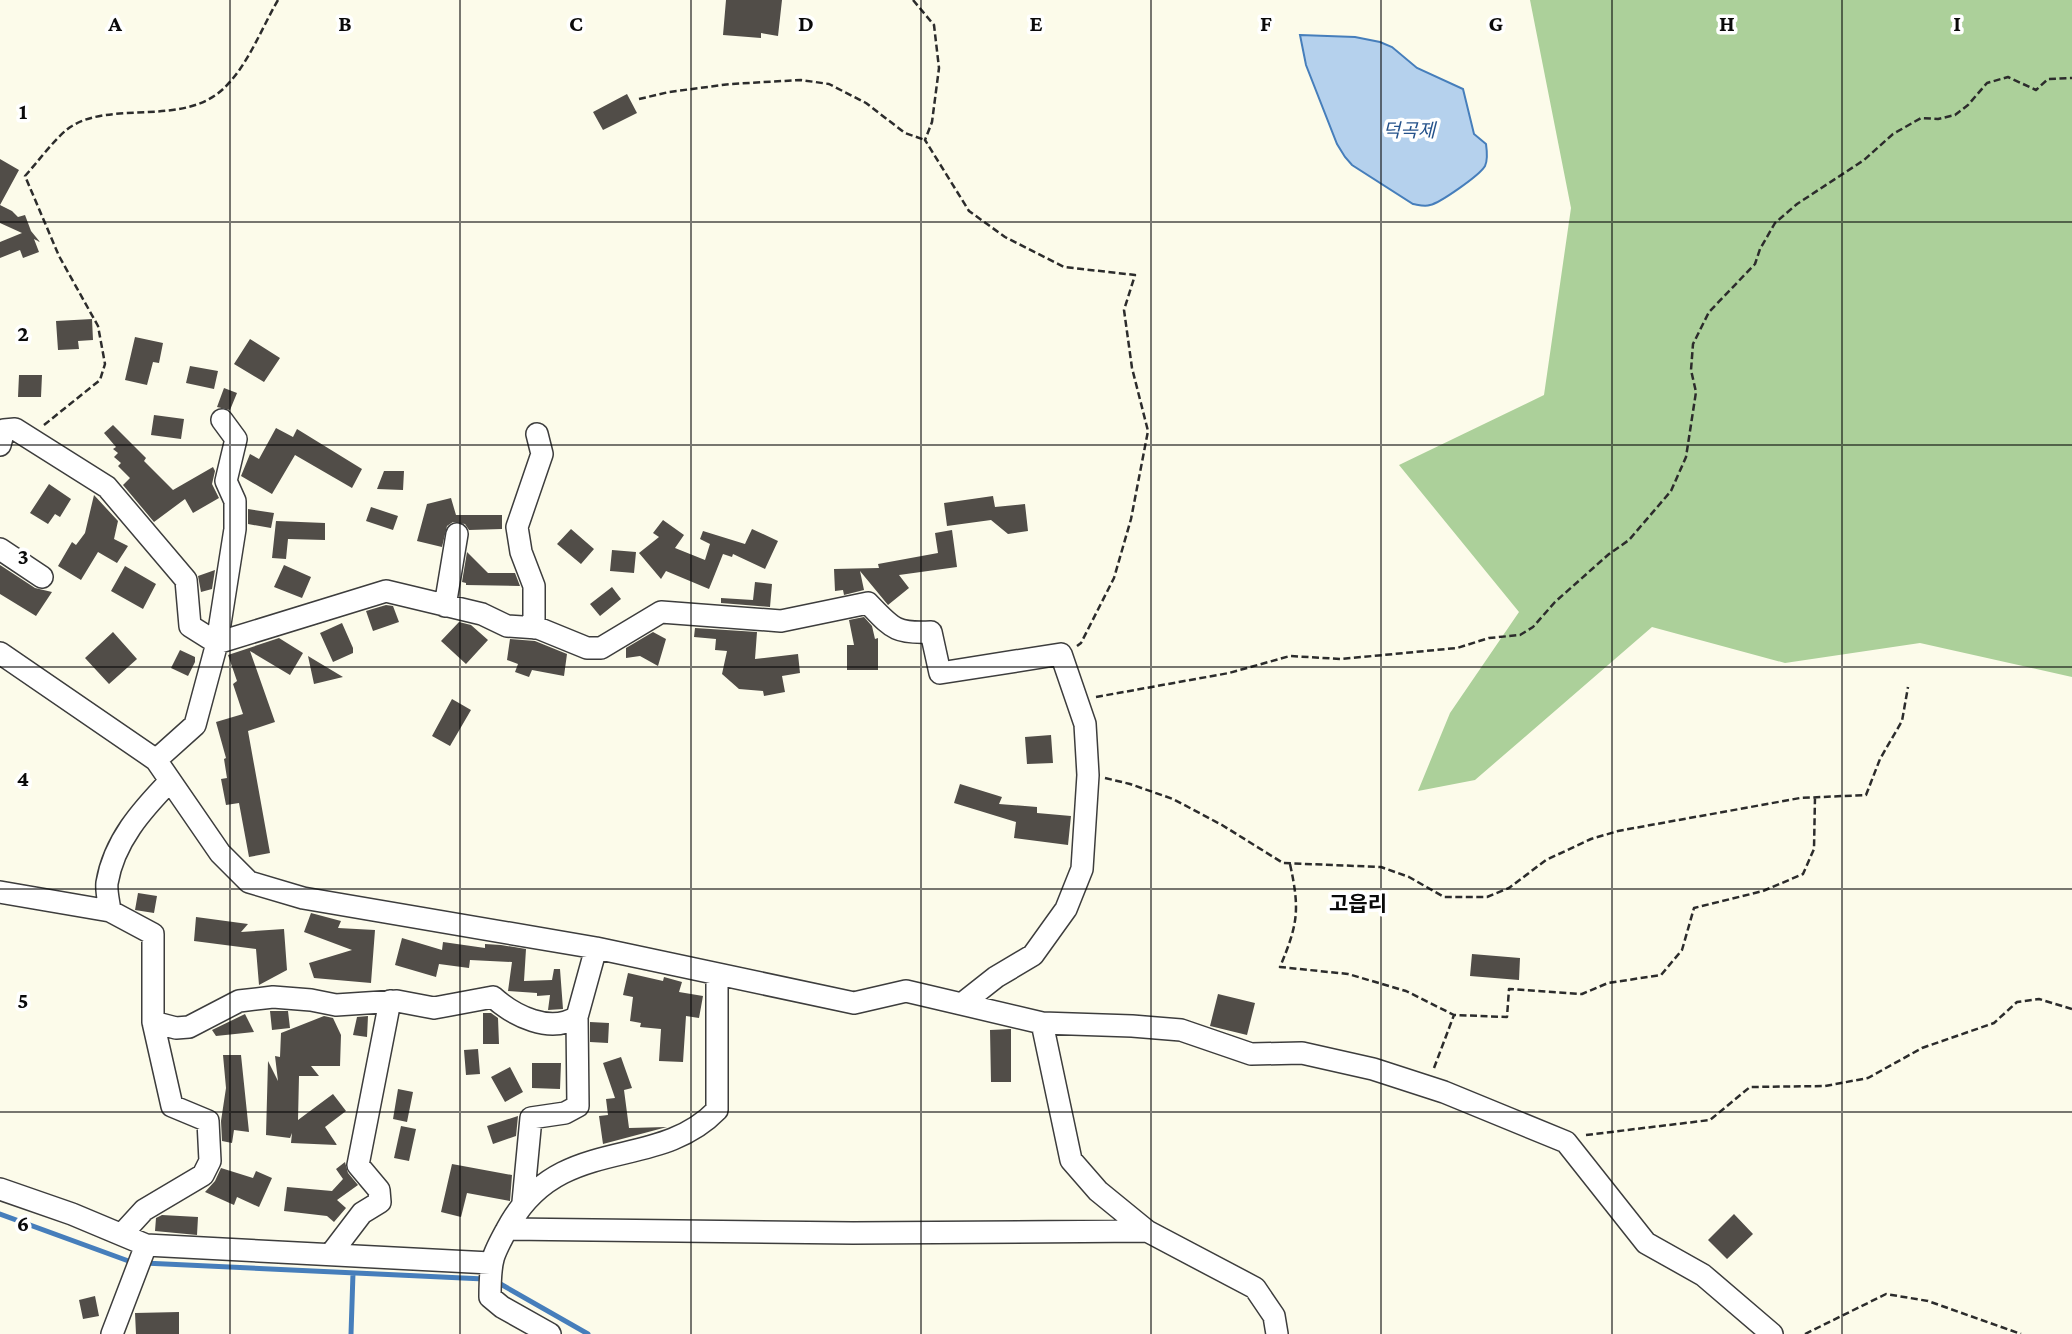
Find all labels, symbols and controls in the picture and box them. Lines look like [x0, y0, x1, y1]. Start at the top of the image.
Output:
text: A [107, 10, 122, 36]
text: B [338, 10, 352, 36]
text: C [569, 10, 583, 36]
text: D [798, 10, 814, 36]
text: E [1029, 10, 1043, 36]
text: F [1260, 10, 1272, 36]
text: G [1489, 10, 1504, 36]
text: H [1719, 10, 1735, 36]
text: I [1953, 10, 1961, 36]
text: 1 [19, 98, 28, 124]
water label: 덕곡제 [1383, 120, 1438, 141]
text: 2 [17, 320, 29, 346]
text: 3 [17, 543, 29, 569]
text: 4 [17, 765, 29, 791]
district label: 고읍리 [1329, 892, 1387, 916]
text: 5 [17, 987, 29, 1013]
text: 6 [17, 1210, 29, 1236]

